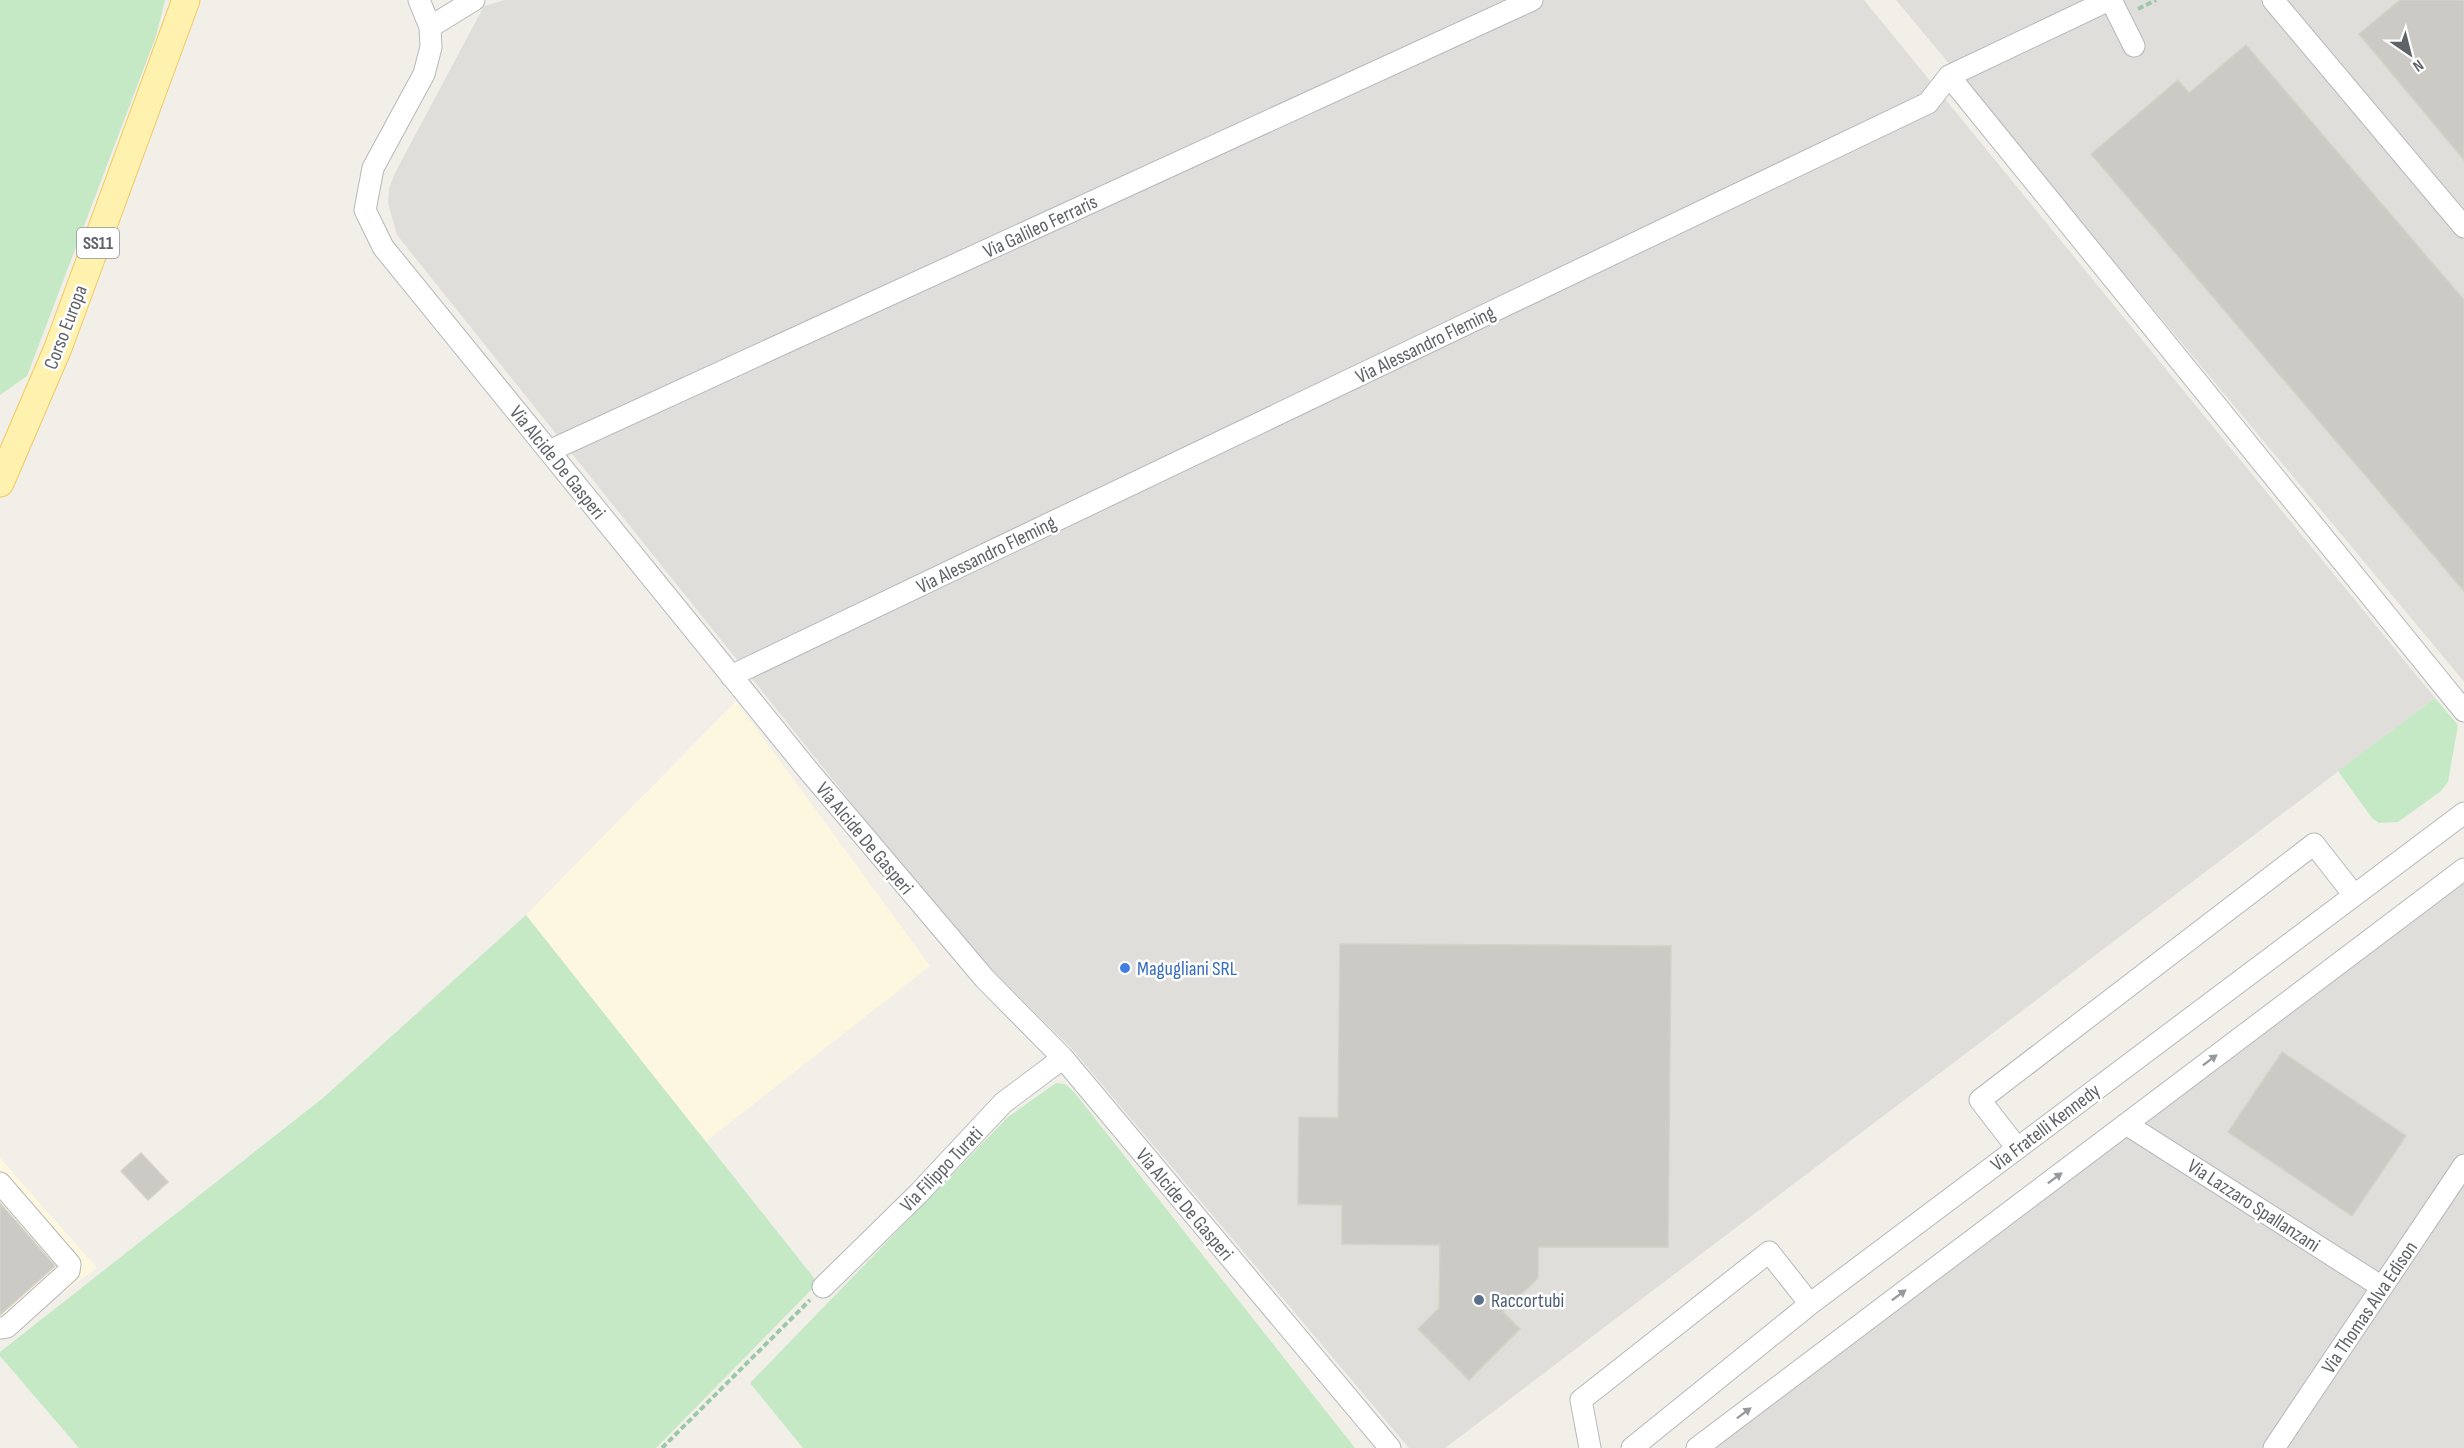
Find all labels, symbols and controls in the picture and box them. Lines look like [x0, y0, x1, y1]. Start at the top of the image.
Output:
north arrow [2380, 24, 2440, 84]
text: N [2409, 55, 2427, 75]
street label: Via Galileo Ferraris [980, 190, 1101, 264]
road number: SS11 [77, 228, 119, 258]
street label: Corso Europa [39, 282, 93, 373]
street label: Via Alessandro Fleming [1352, 301, 1499, 389]
street label: Via Alcide De Gasperi [504, 401, 610, 524]
street label: Via Alessandro Fleming [913, 511, 1060, 599]
street label: Via Alcide De Gasperi [810, 778, 918, 900]
place label: Magugliani SRL [1137, 957, 1238, 981]
marker: Magugliani SRL [1118, 961, 1132, 975]
one-way arrow [2202, 1054, 2218, 1066]
street label: Via Fratelli Kennedy [1986, 1079, 2105, 1177]
street label: Via Filippo Turati [895, 1122, 988, 1217]
street label: Via Alcide De Gasperi [1130, 1144, 1238, 1266]
street label: Via Lazzaro Spallanzani [2183, 1154, 2324, 1258]
one-way arrow [2047, 1172, 2062, 1184]
street label: Via Thomas Alva Edison [2317, 1237, 2423, 1378]
place label: Raccortubi [1491, 1289, 1564, 1313]
one-way arrow [1891, 1289, 1907, 1301]
marker: Raccortubi [1472, 1293, 1486, 1307]
one-way arrow [1736, 1407, 1751, 1419]

